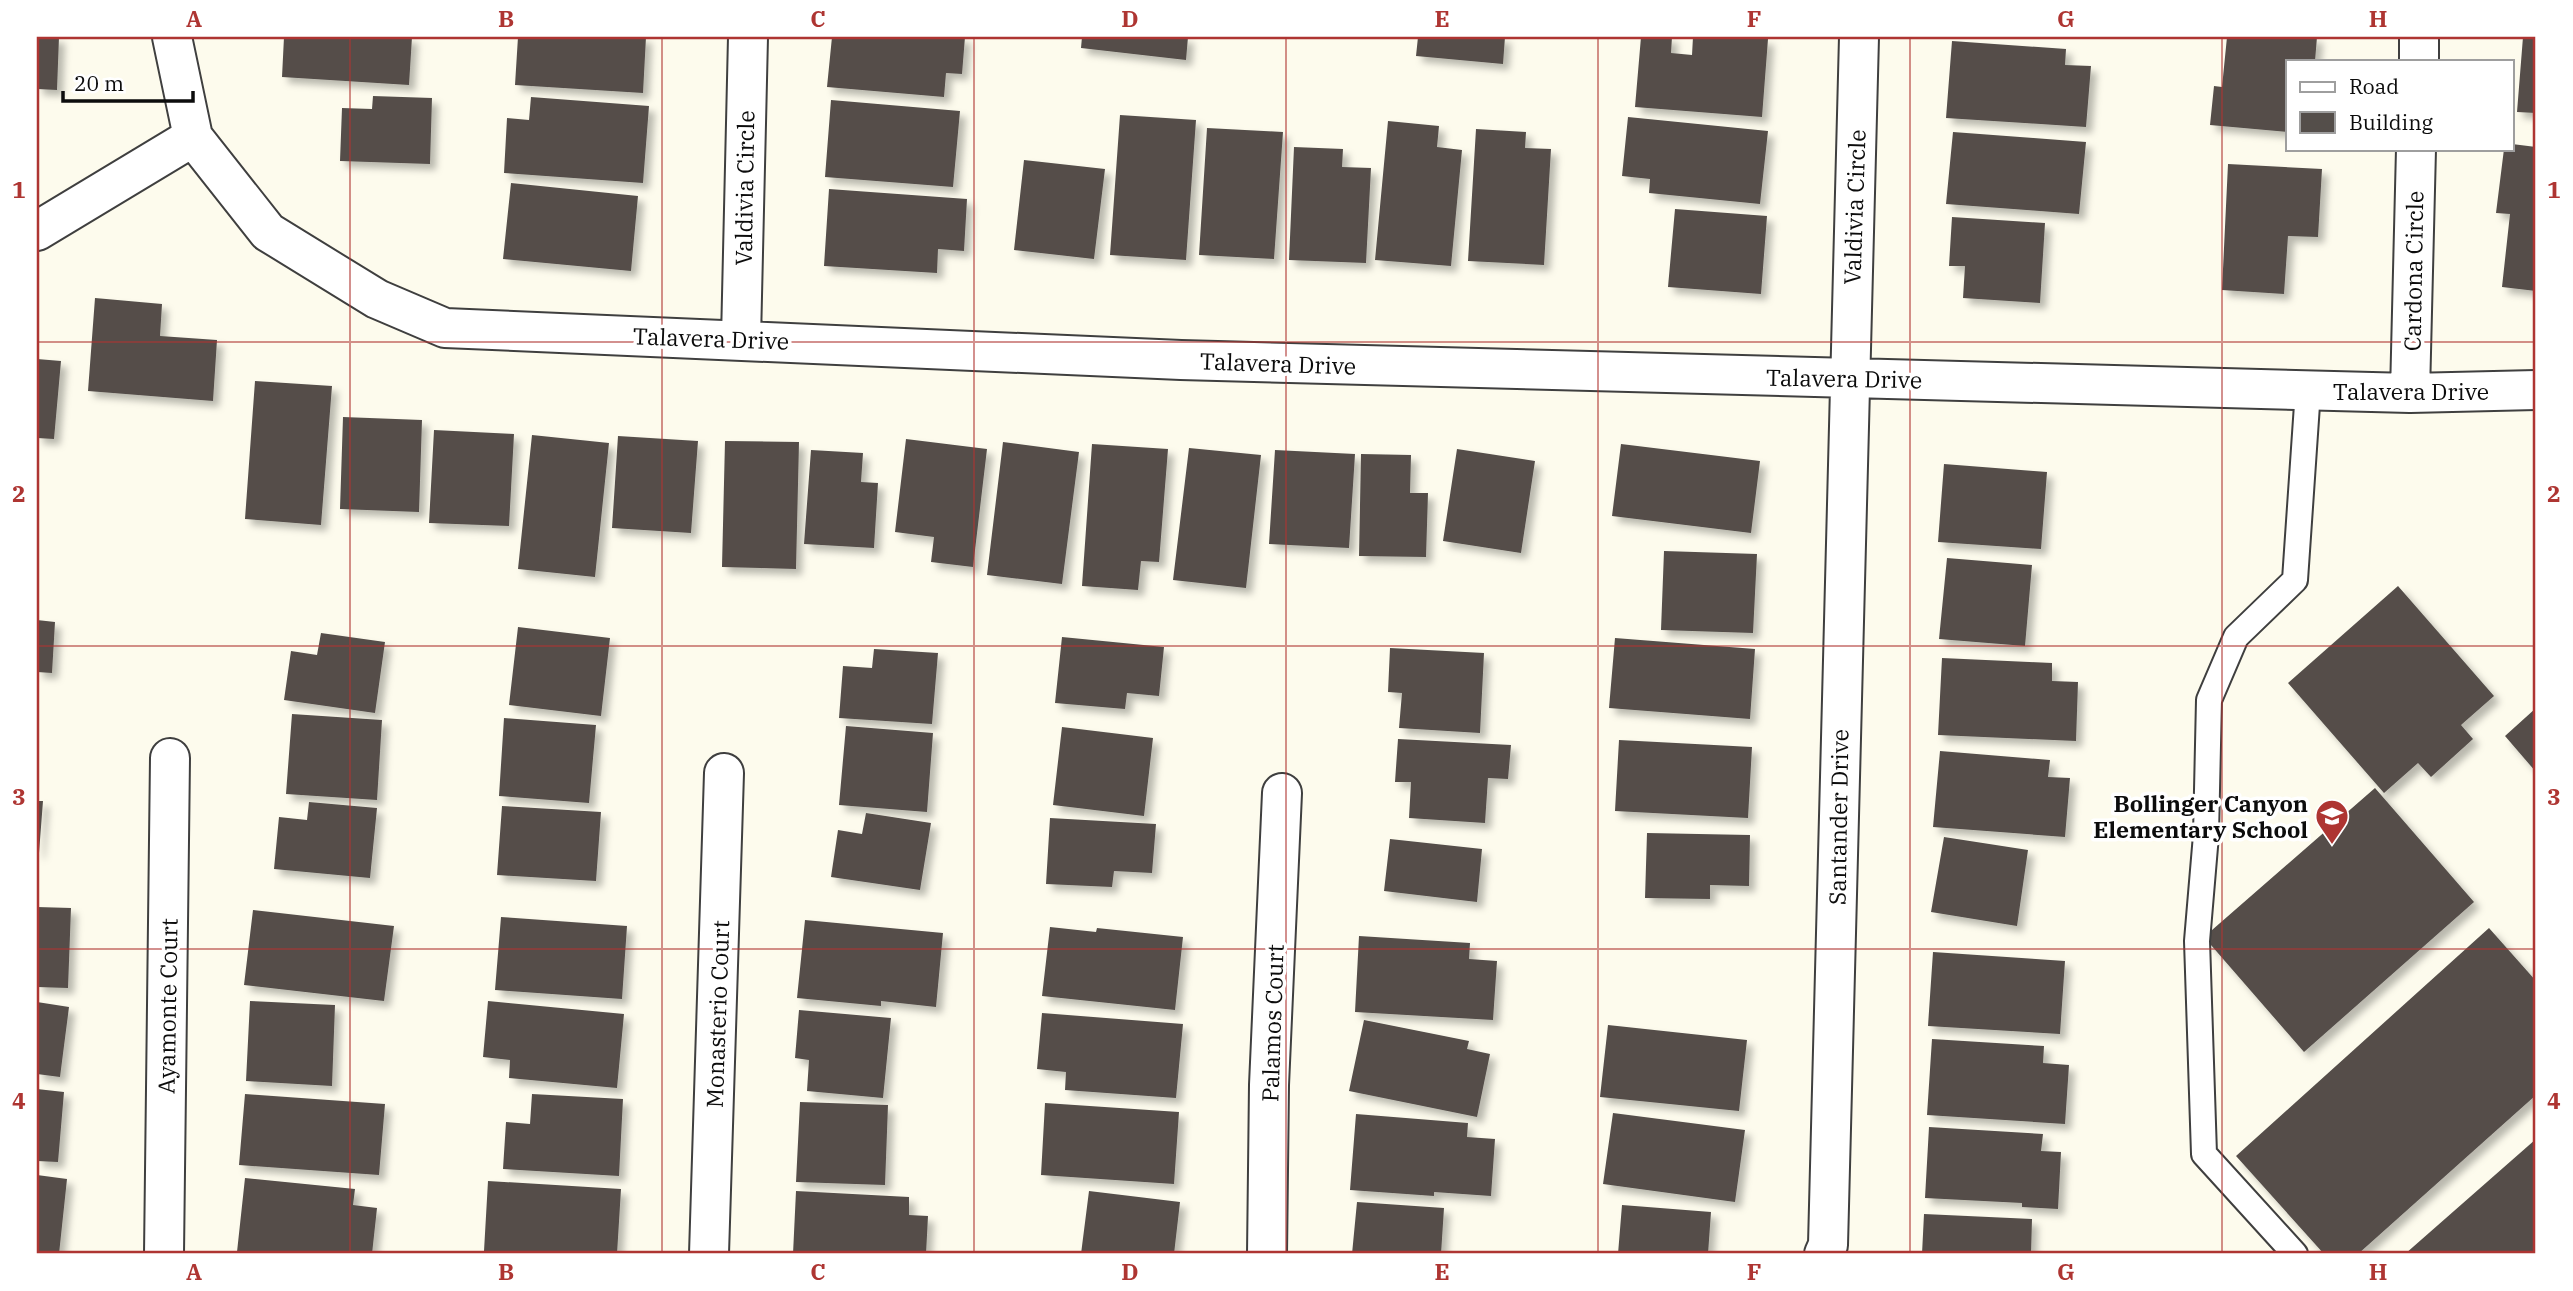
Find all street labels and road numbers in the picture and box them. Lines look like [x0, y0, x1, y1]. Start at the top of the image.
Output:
street label: Valdivia Circle [728, 110, 760, 266]
street label: Valdivia Circle [1836, 129, 1872, 285]
street label: Cardona Circle [2397, 191, 2429, 351]
street label: Talavera Drive [632, 320, 790, 356]
street label: Talavera Drive [1199, 345, 1357, 381]
street label: Talavera Drive [1766, 362, 1922, 394]
street label: Talavera Drive [2333, 376, 2489, 406]
street label: Santander Drive [1821, 729, 1855, 905]
street label: Ayamonte Court [150, 918, 184, 1094]
street label: Monasterio Court [699, 920, 735, 1108]
street label: Palamos Court [1254, 944, 1290, 1102]

